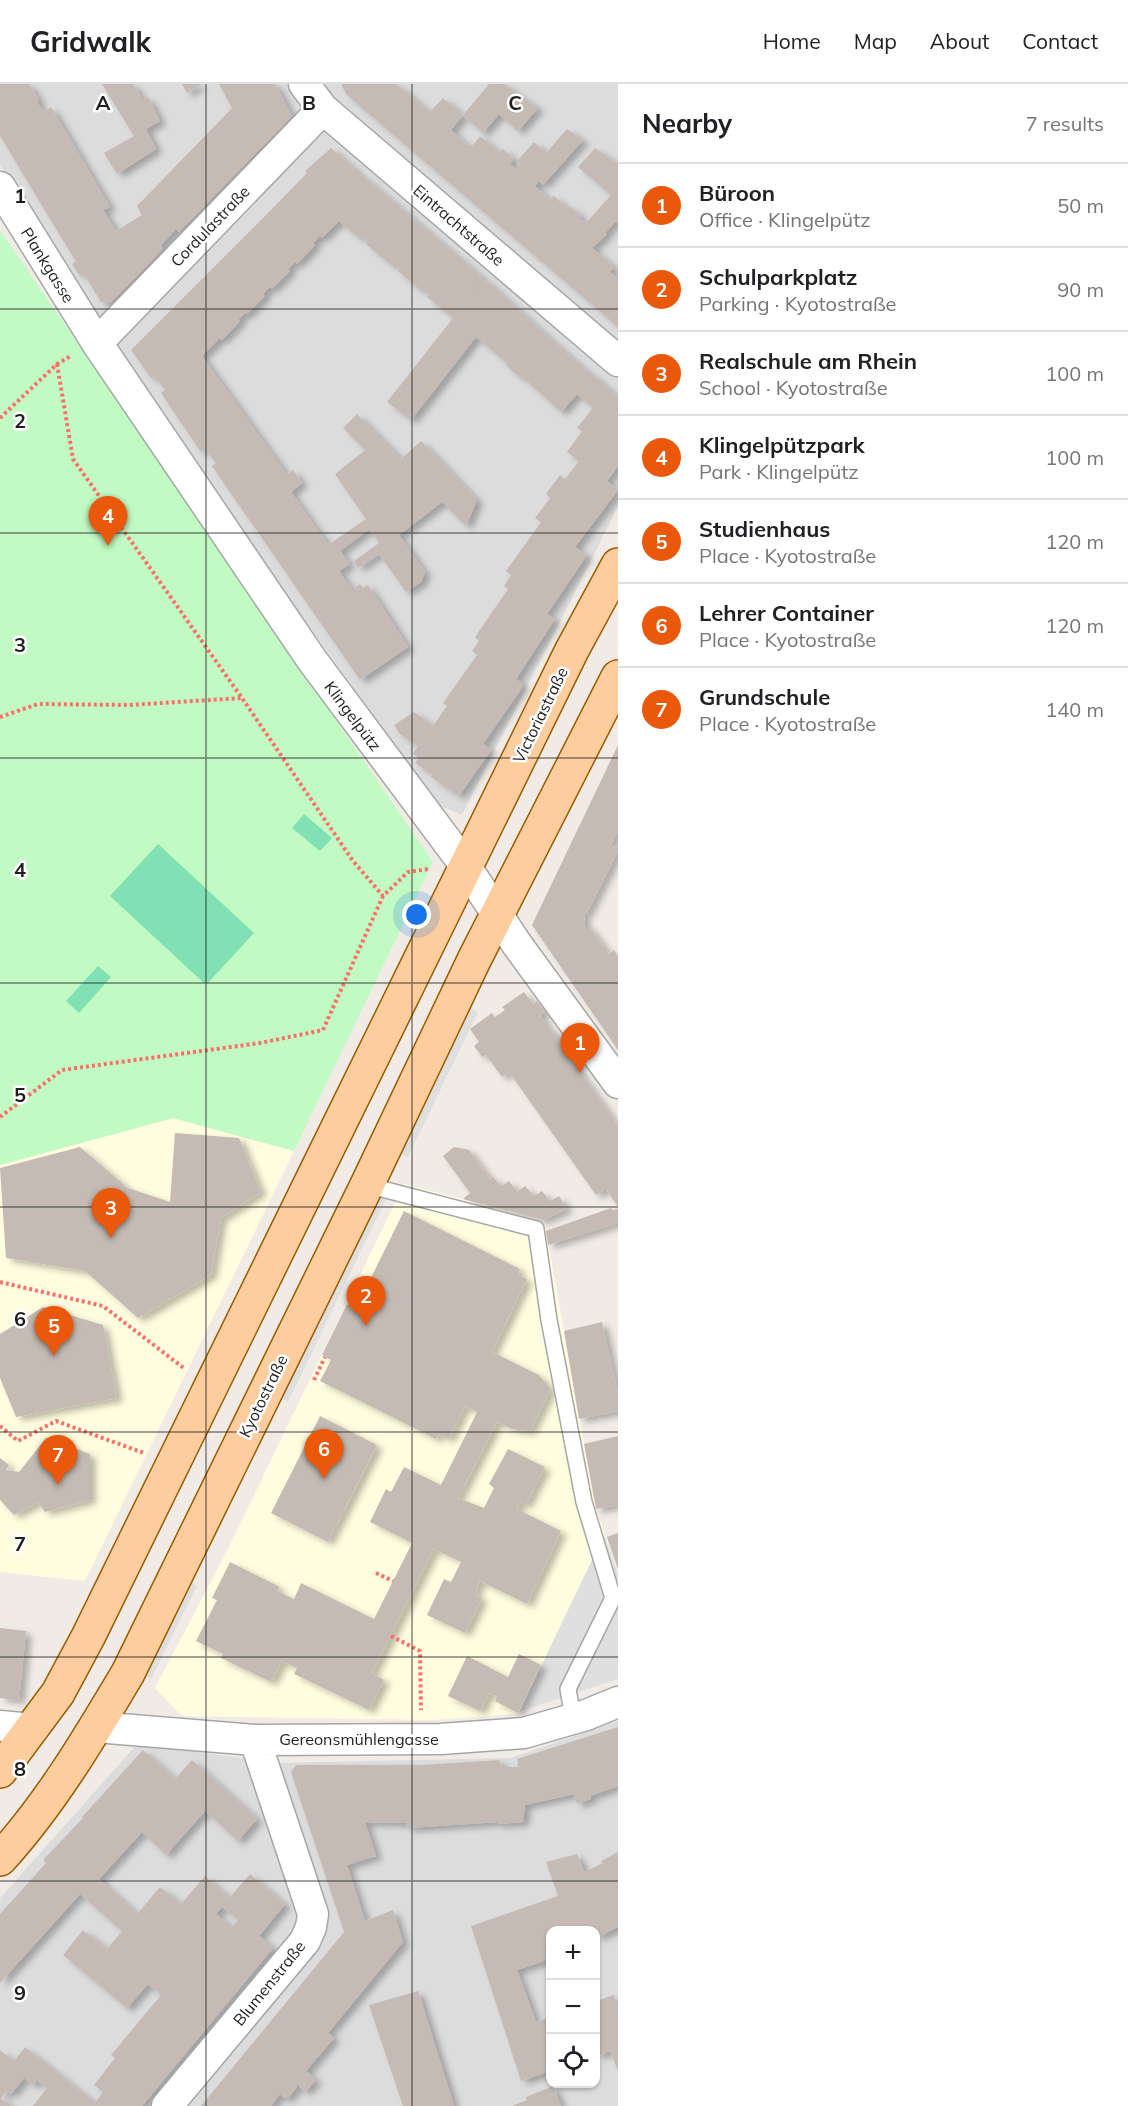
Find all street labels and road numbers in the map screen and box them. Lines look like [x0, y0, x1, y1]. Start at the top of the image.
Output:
street label: Eintrachtstraße [409, 180, 509, 270]
street label: Cordulastraße [166, 181, 254, 271]
street label: Plankgasse [17, 224, 79, 306]
street label: Victoriastraße [508, 664, 572, 766]
street label: Klingelpütz [320, 677, 386, 755]
street label: Kyotostraße [234, 1351, 292, 1441]
street label: Gereonsmühlengasse [279, 1729, 439, 1749]
street label: Blumenstraße [229, 1936, 309, 2030]

